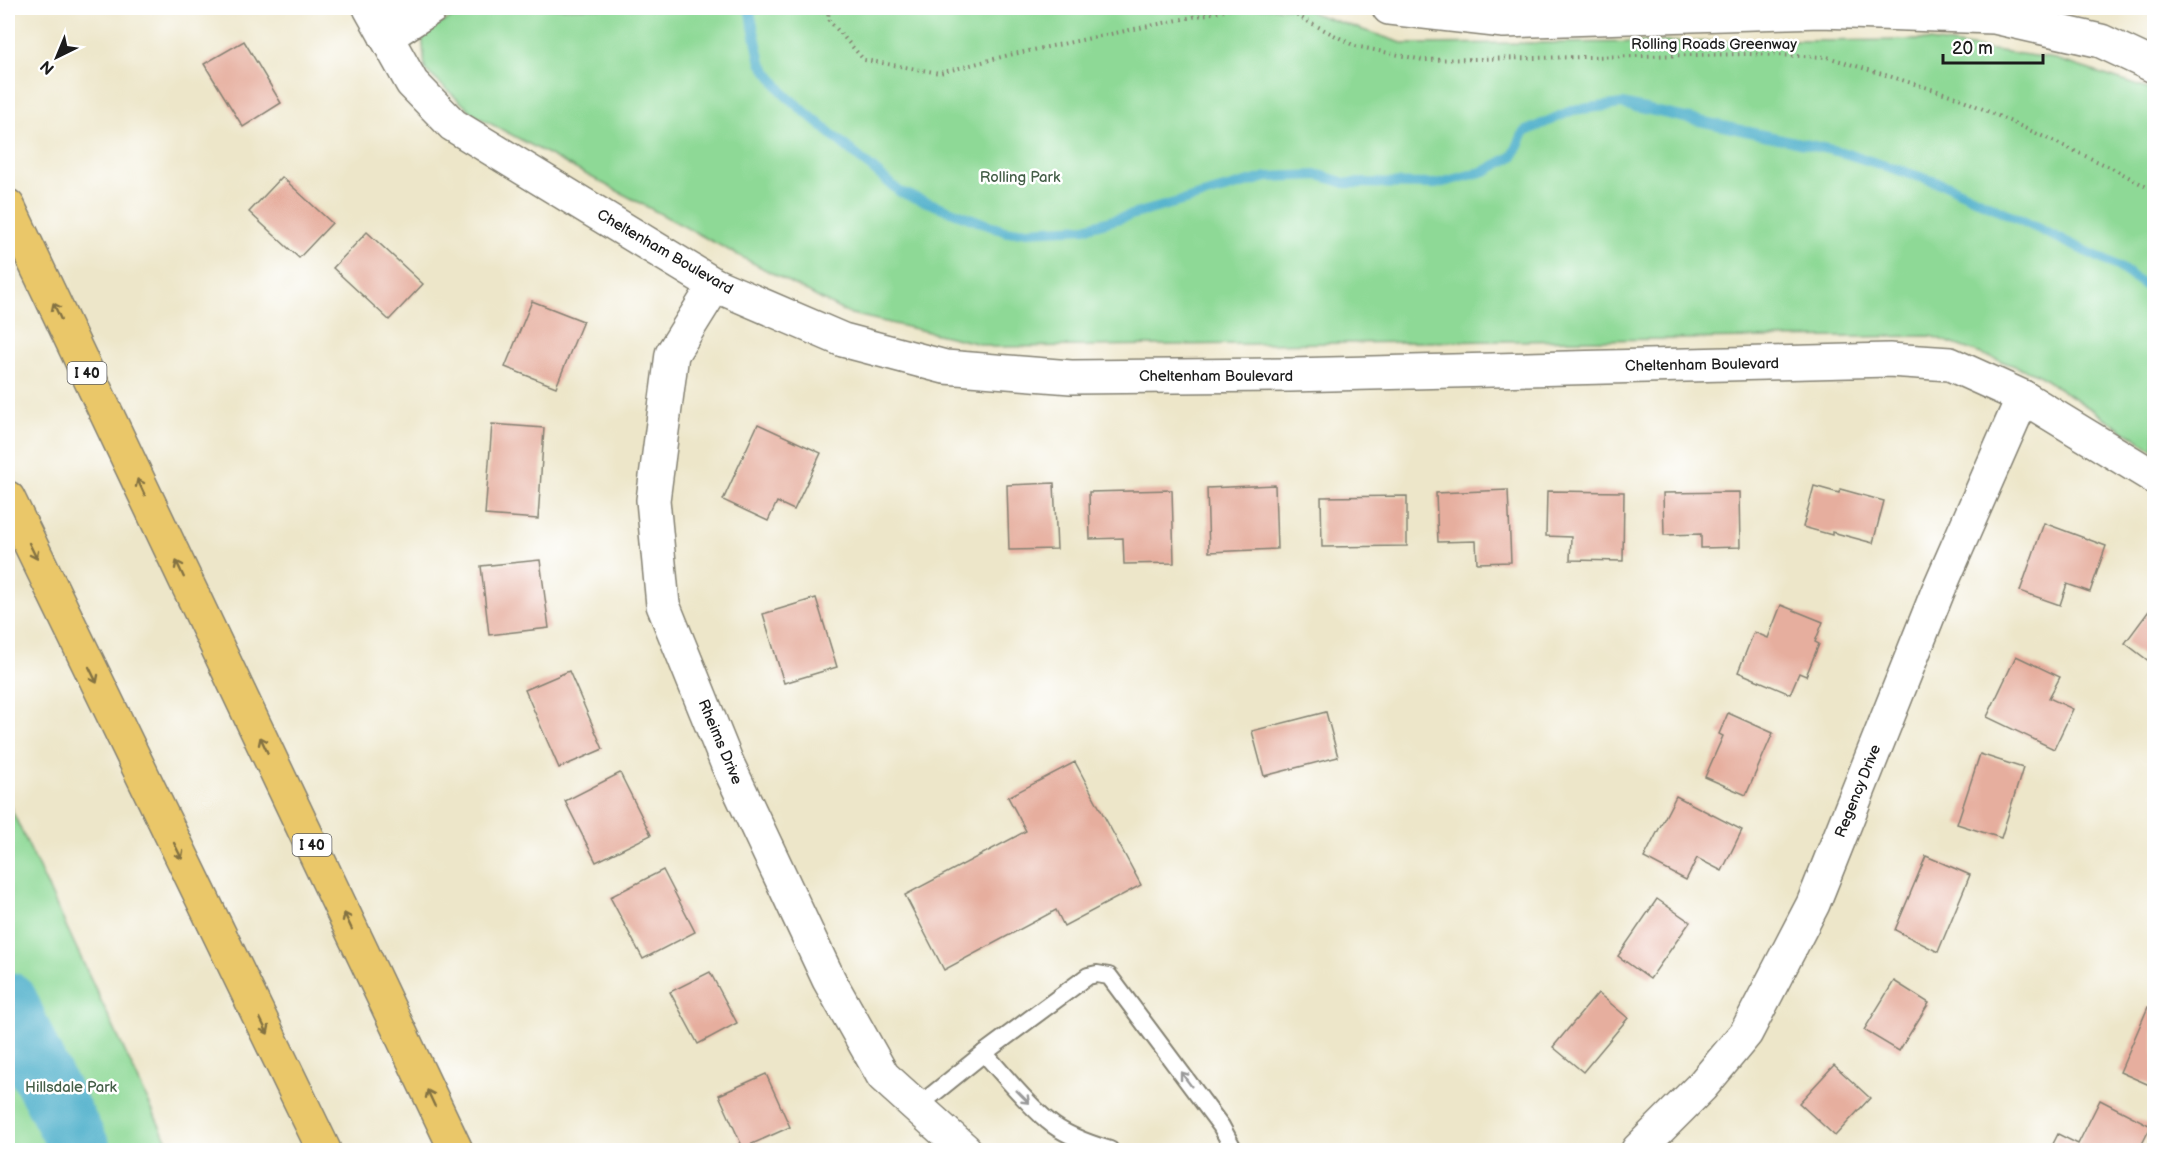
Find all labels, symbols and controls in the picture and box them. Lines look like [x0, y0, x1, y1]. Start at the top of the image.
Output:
north arrow [27, 27, 87, 87]
scale bar [1943, 27, 2044, 65]
street label: Rolling Roads Greenway [1631, 35, 1797, 54]
text: 20 m [1952, 38, 1993, 59]
text: N [37, 56, 59, 78]
park label: Rolling Park [980, 168, 1061, 187]
street label: Cheltenham Boulevard [593, 205, 737, 299]
one-way arrow [51, 302, 63, 320]
street label: Cheltenham Boulevard [1625, 354, 1779, 376]
road number: I 40 [68, 362, 106, 384]
street label: Cheltenham Boulevard [1139, 367, 1293, 386]
one-way arrow [135, 478, 147, 496]
one-way arrow [28, 541, 39, 559]
one-way arrow [174, 561, 186, 579]
one-way arrow [88, 666, 100, 684]
street label: Rheims Drive [694, 697, 746, 787]
one-way arrow [258, 737, 270, 755]
street label: Regency Drive [1831, 742, 1885, 840]
road number: I 40 [292, 834, 332, 856]
one-way arrow [173, 841, 185, 859]
one-way arrow [341, 913, 353, 931]
one-way arrow [258, 1017, 270, 1035]
one-way arrow [1180, 1072, 1192, 1088]
park label: Hillsdale Park [25, 1078, 118, 1097]
one-way arrow [425, 1089, 437, 1107]
one-way arrow [1016, 1089, 1030, 1104]

